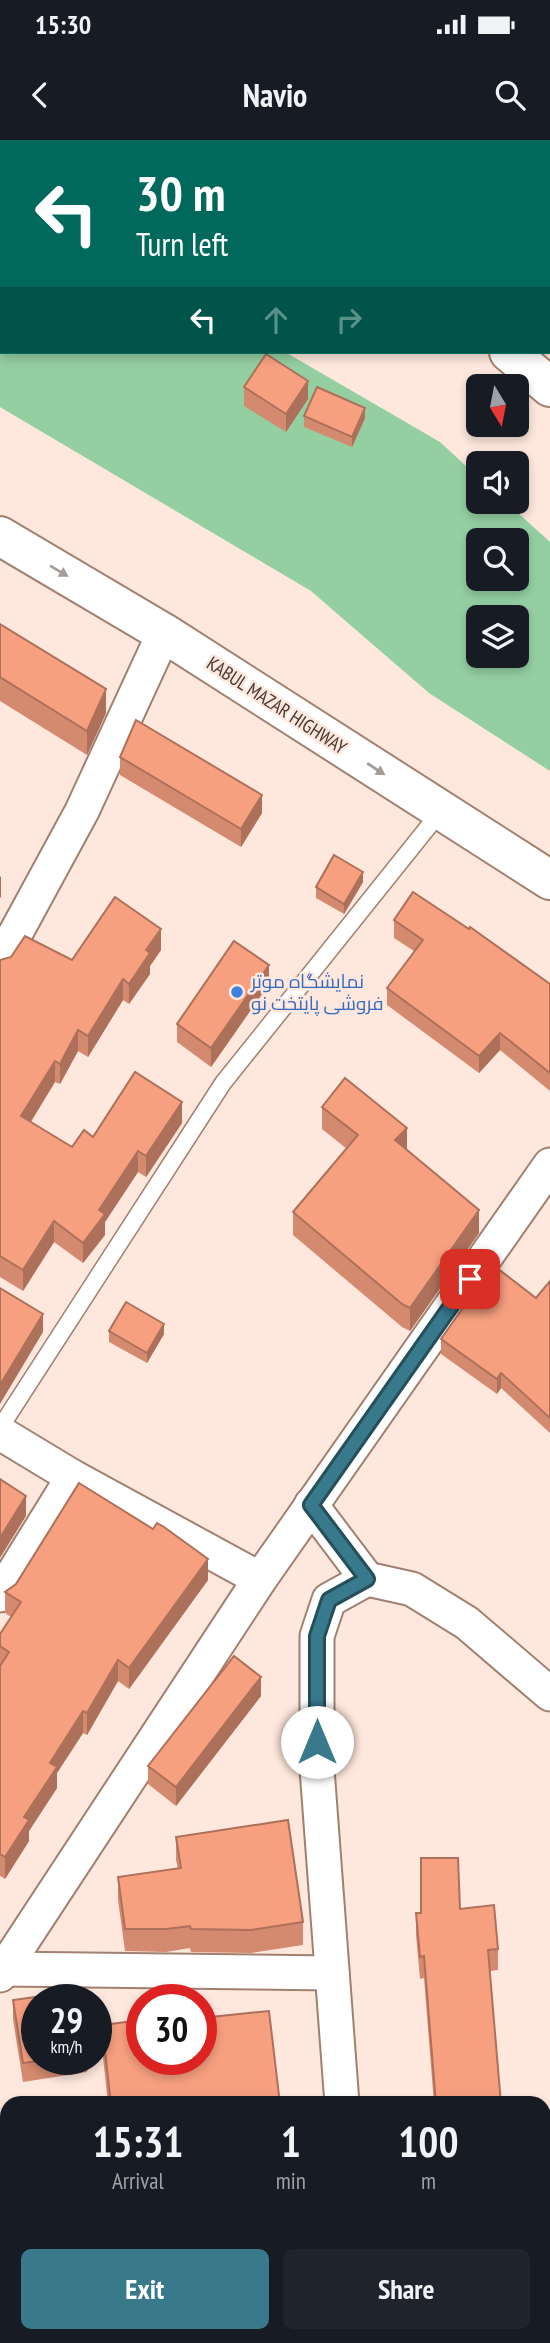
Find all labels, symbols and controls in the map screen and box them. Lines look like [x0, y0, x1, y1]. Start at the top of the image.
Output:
text: 15:30 [35, 8, 91, 41]
text: Navio [243, 74, 307, 116]
icon: back [21, 76, 59, 114]
icon: search [491, 76, 529, 114]
text: 30 m [136, 161, 225, 225]
icon: left [21, 168, 112, 259]
text: Turn left [136, 223, 228, 265]
icon: left [184, 301, 222, 339]
icon: ahead [257, 301, 295, 339]
icon: right [330, 301, 368, 339]
north arrow [466, 374, 528, 438]
map controls [466, 374, 529, 668]
button: sound [466, 451, 529, 514]
button: search [466, 528, 529, 591]
one-way arrow [49, 565, 68, 577]
button: layers [466, 605, 529, 668]
street label: KABUL MAZAR HIGHWAY [203, 651, 352, 759]
one-way arrow [367, 763, 386, 776]
place label: نمایشگاه موتر فروشی پایتخت نو [250, 969, 384, 1016]
marker: نمایشگاه موتر فروشی پایتخت نو [229, 984, 245, 1000]
pin [440, 1249, 500, 1309]
icon: arrive [451, 1260, 489, 1298]
position arrow [280, 1705, 354, 1779]
speed limit sign: 30 [126, 1984, 217, 2075]
text: 29 [50, 1997, 83, 2043]
text: km/h [51, 2035, 82, 2058]
text: 15:31 [92, 2114, 183, 2169]
text: 1 [281, 2114, 301, 2169]
text: 100 [398, 2114, 459, 2169]
text: Arrival [112, 2166, 164, 2195]
text: min [276, 2166, 306, 2195]
text: m [421, 2166, 436, 2195]
button: Exit [21, 2249, 269, 2329]
button: Share [283, 2249, 530, 2329]

